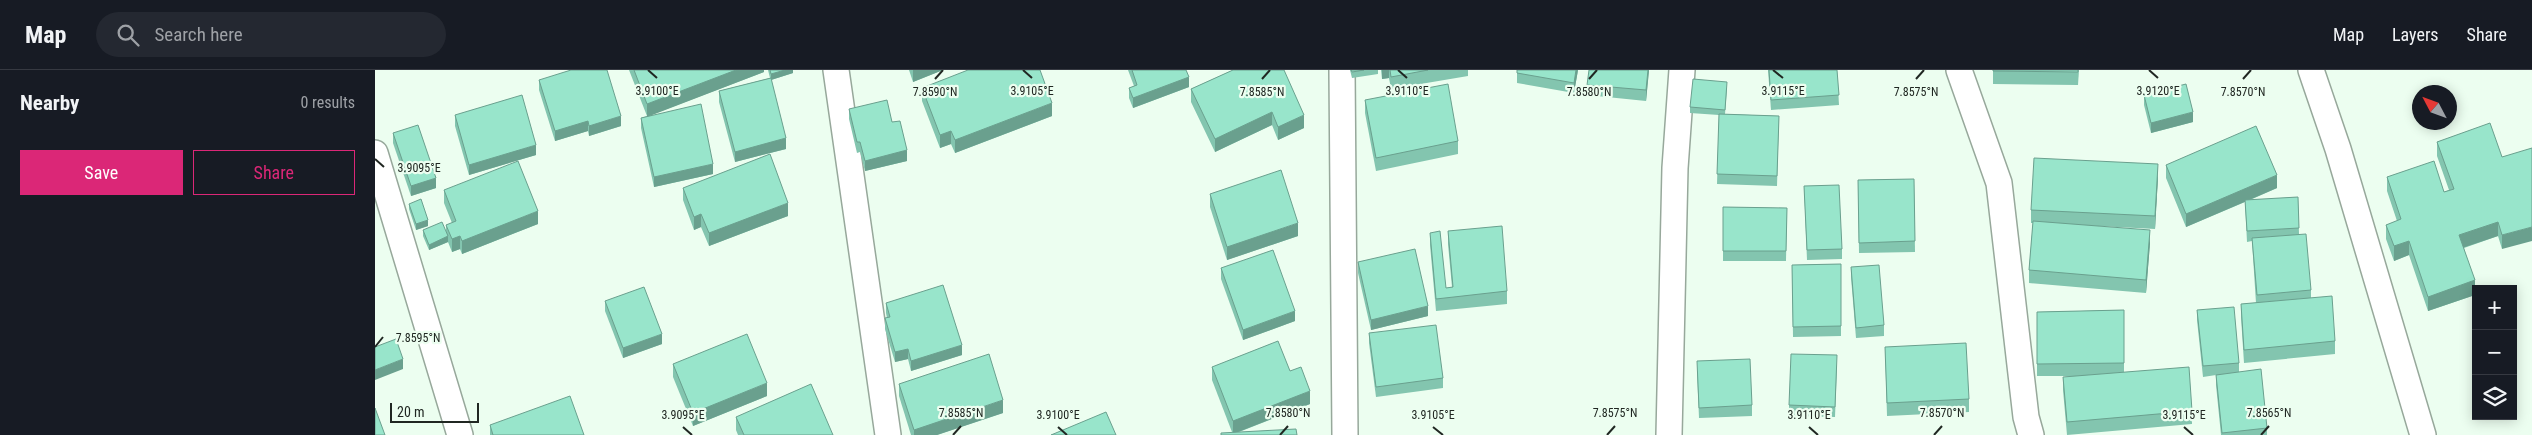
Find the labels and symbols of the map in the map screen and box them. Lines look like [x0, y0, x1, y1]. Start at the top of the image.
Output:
text: 3.9100°E [635, 84, 679, 98]
text: 3.9105°E [1010, 84, 1054, 98]
text: 3.9110°E [1385, 84, 1429, 98]
text: 3.9115°E [1761, 84, 1805, 98]
text: 3.9120°E [2136, 84, 2180, 98]
text: 7.8590°N [913, 85, 957, 99]
text: 7.8585°N [1240, 85, 1284, 99]
text: 7.8580°N [1567, 85, 1611, 99]
text: 7.8575°N [1894, 85, 1938, 99]
text: 7.8570°N [2221, 85, 2265, 99]
north arrow [2412, 85, 2457, 130]
text: 3.9095°E [397, 161, 441, 175]
text: 7.8595°N [396, 331, 440, 345]
scale bar [390, 400, 479, 423]
text: 7.8585°N [939, 406, 983, 420]
text: 7.8580°N [1266, 406, 1310, 420]
text: 7.8575°N [1593, 406, 1637, 420]
text: 7.8570°N [1920, 406, 1964, 420]
text: 7.8565°N [2247, 406, 2291, 420]
text: 3.9095°E [661, 408, 705, 422]
text: 3.9100°E [1036, 408, 1080, 422]
text: 3.9105°E [1411, 408, 1455, 422]
text: 3.9110°E [1787, 408, 1831, 422]
text: 3.9115°E [2162, 408, 2206, 422]

